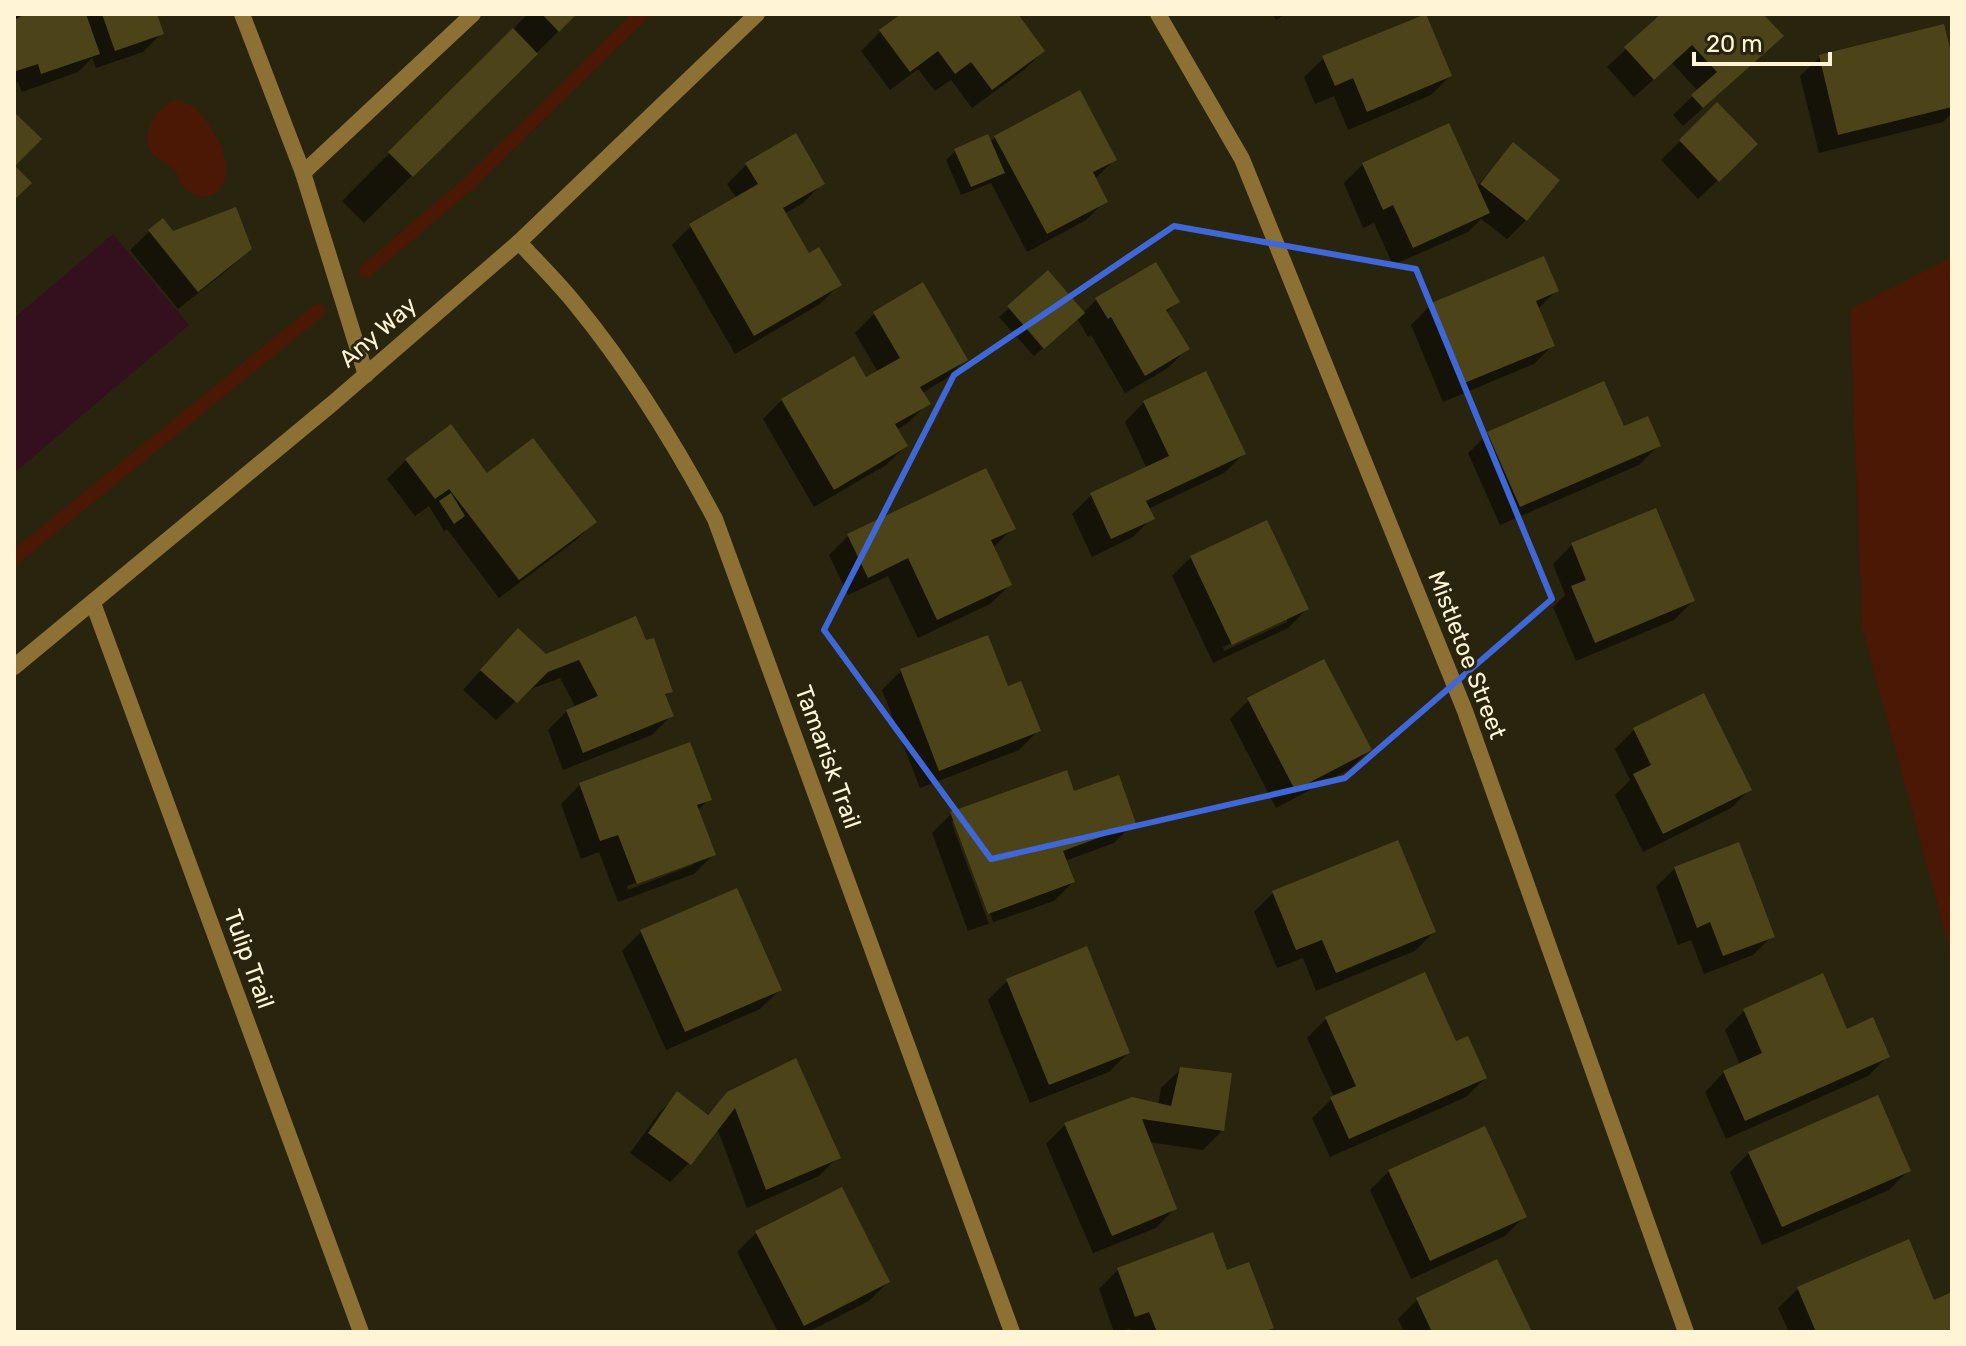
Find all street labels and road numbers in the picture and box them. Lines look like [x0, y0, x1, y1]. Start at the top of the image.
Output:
street label: Any Way [334, 291, 422, 373]
street label: Mistletoe Street [1422, 567, 1512, 743]
street label: Tamarisk Trail [789, 682, 867, 832]
street label: Tulip Trail [218, 906, 280, 1012]

